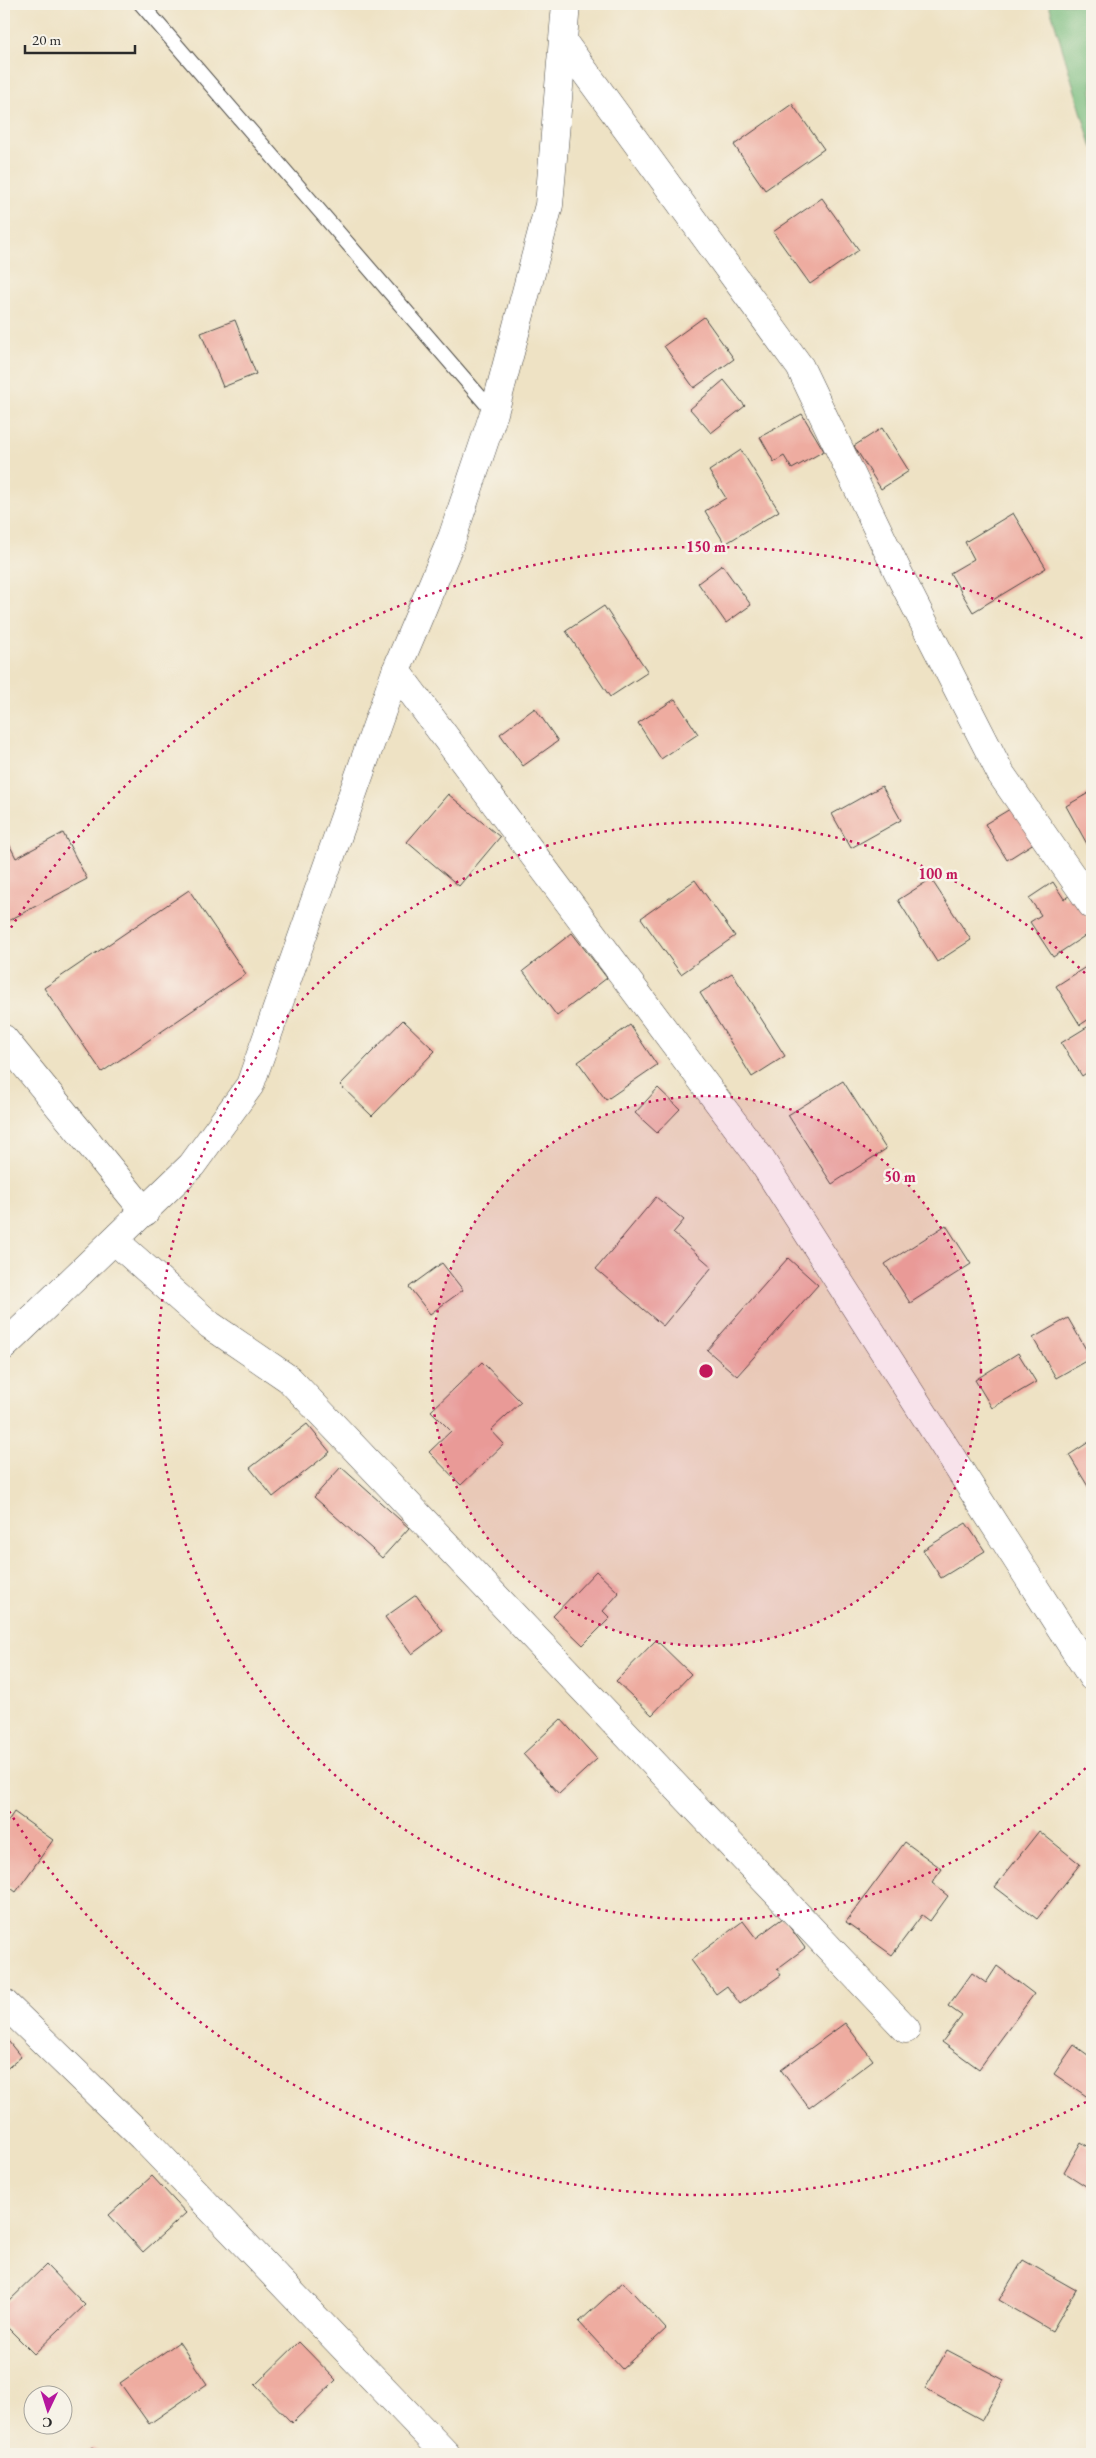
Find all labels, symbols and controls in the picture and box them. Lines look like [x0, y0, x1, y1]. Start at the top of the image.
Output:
scale bar [25, 22, 135, 54]
text: 20 m [32, 30, 61, 49]
text: 150 m [686, 537, 726, 556]
text: 100 m [918, 864, 958, 883]
text: 50 m [884, 1167, 916, 1186]
centre of rings [697, 1362, 715, 1380]
north arrow [22, 2386, 72, 2436]
text: С [41, 2414, 53, 2432]

